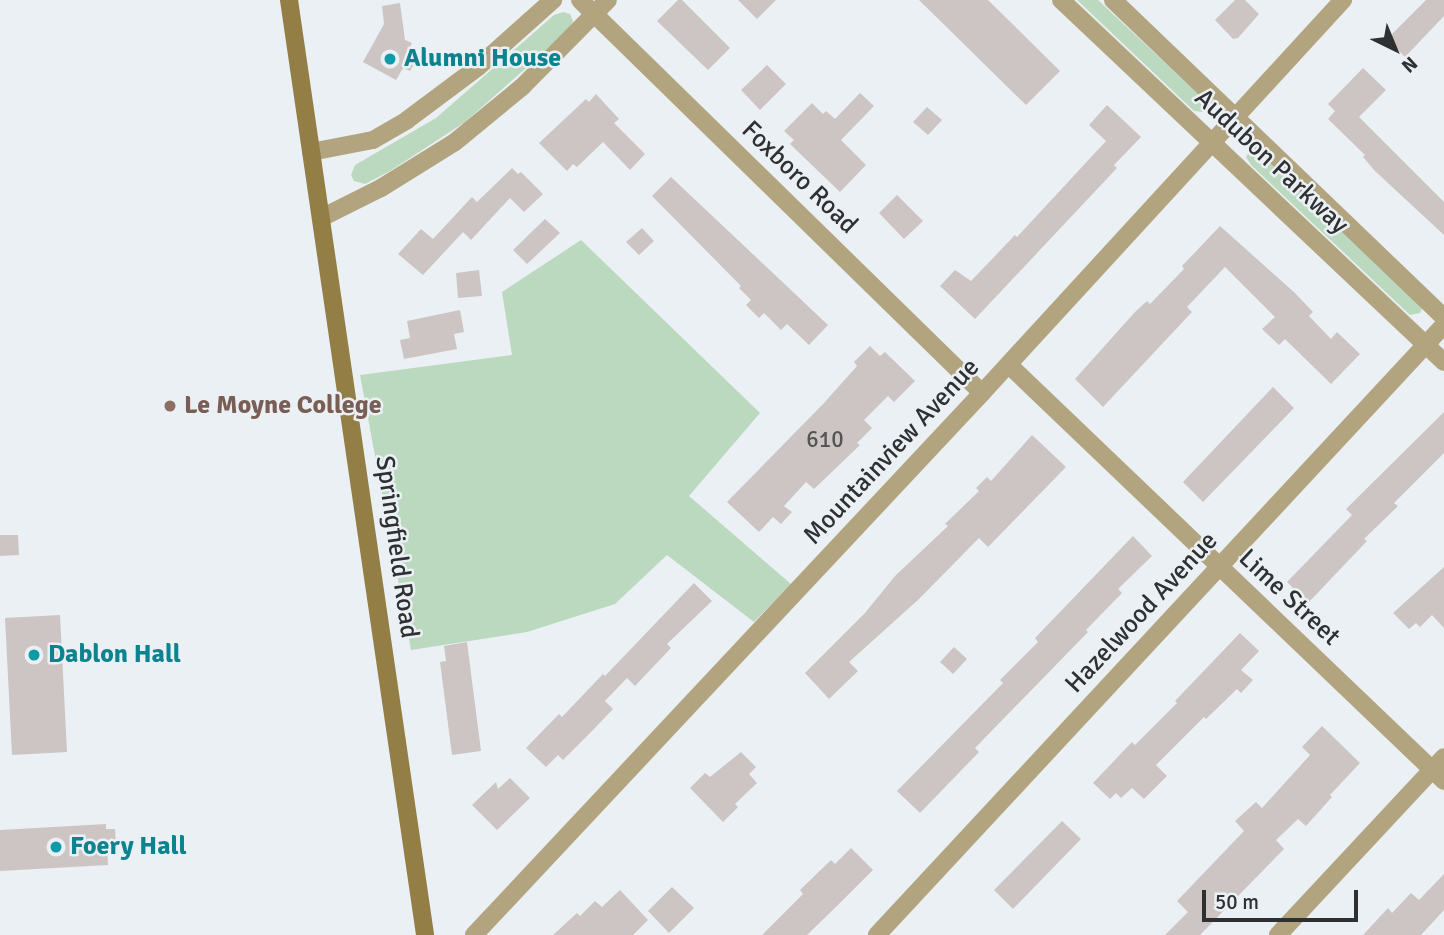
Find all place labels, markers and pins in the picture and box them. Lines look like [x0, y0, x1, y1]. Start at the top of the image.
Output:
place label: Alumni House [404, 43, 561, 75]
marker: Alumni House [382, 51, 398, 67]
place label: Le Moyne College [184, 390, 382, 422]
marker: Le Moyne College [162, 398, 178, 414]
place label: Dablon Hall [48, 639, 181, 671]
marker: Dablon Hall [26, 647, 42, 663]
place label: Foery Hall [70, 831, 187, 863]
marker: Foery Hall [48, 839, 64, 855]

